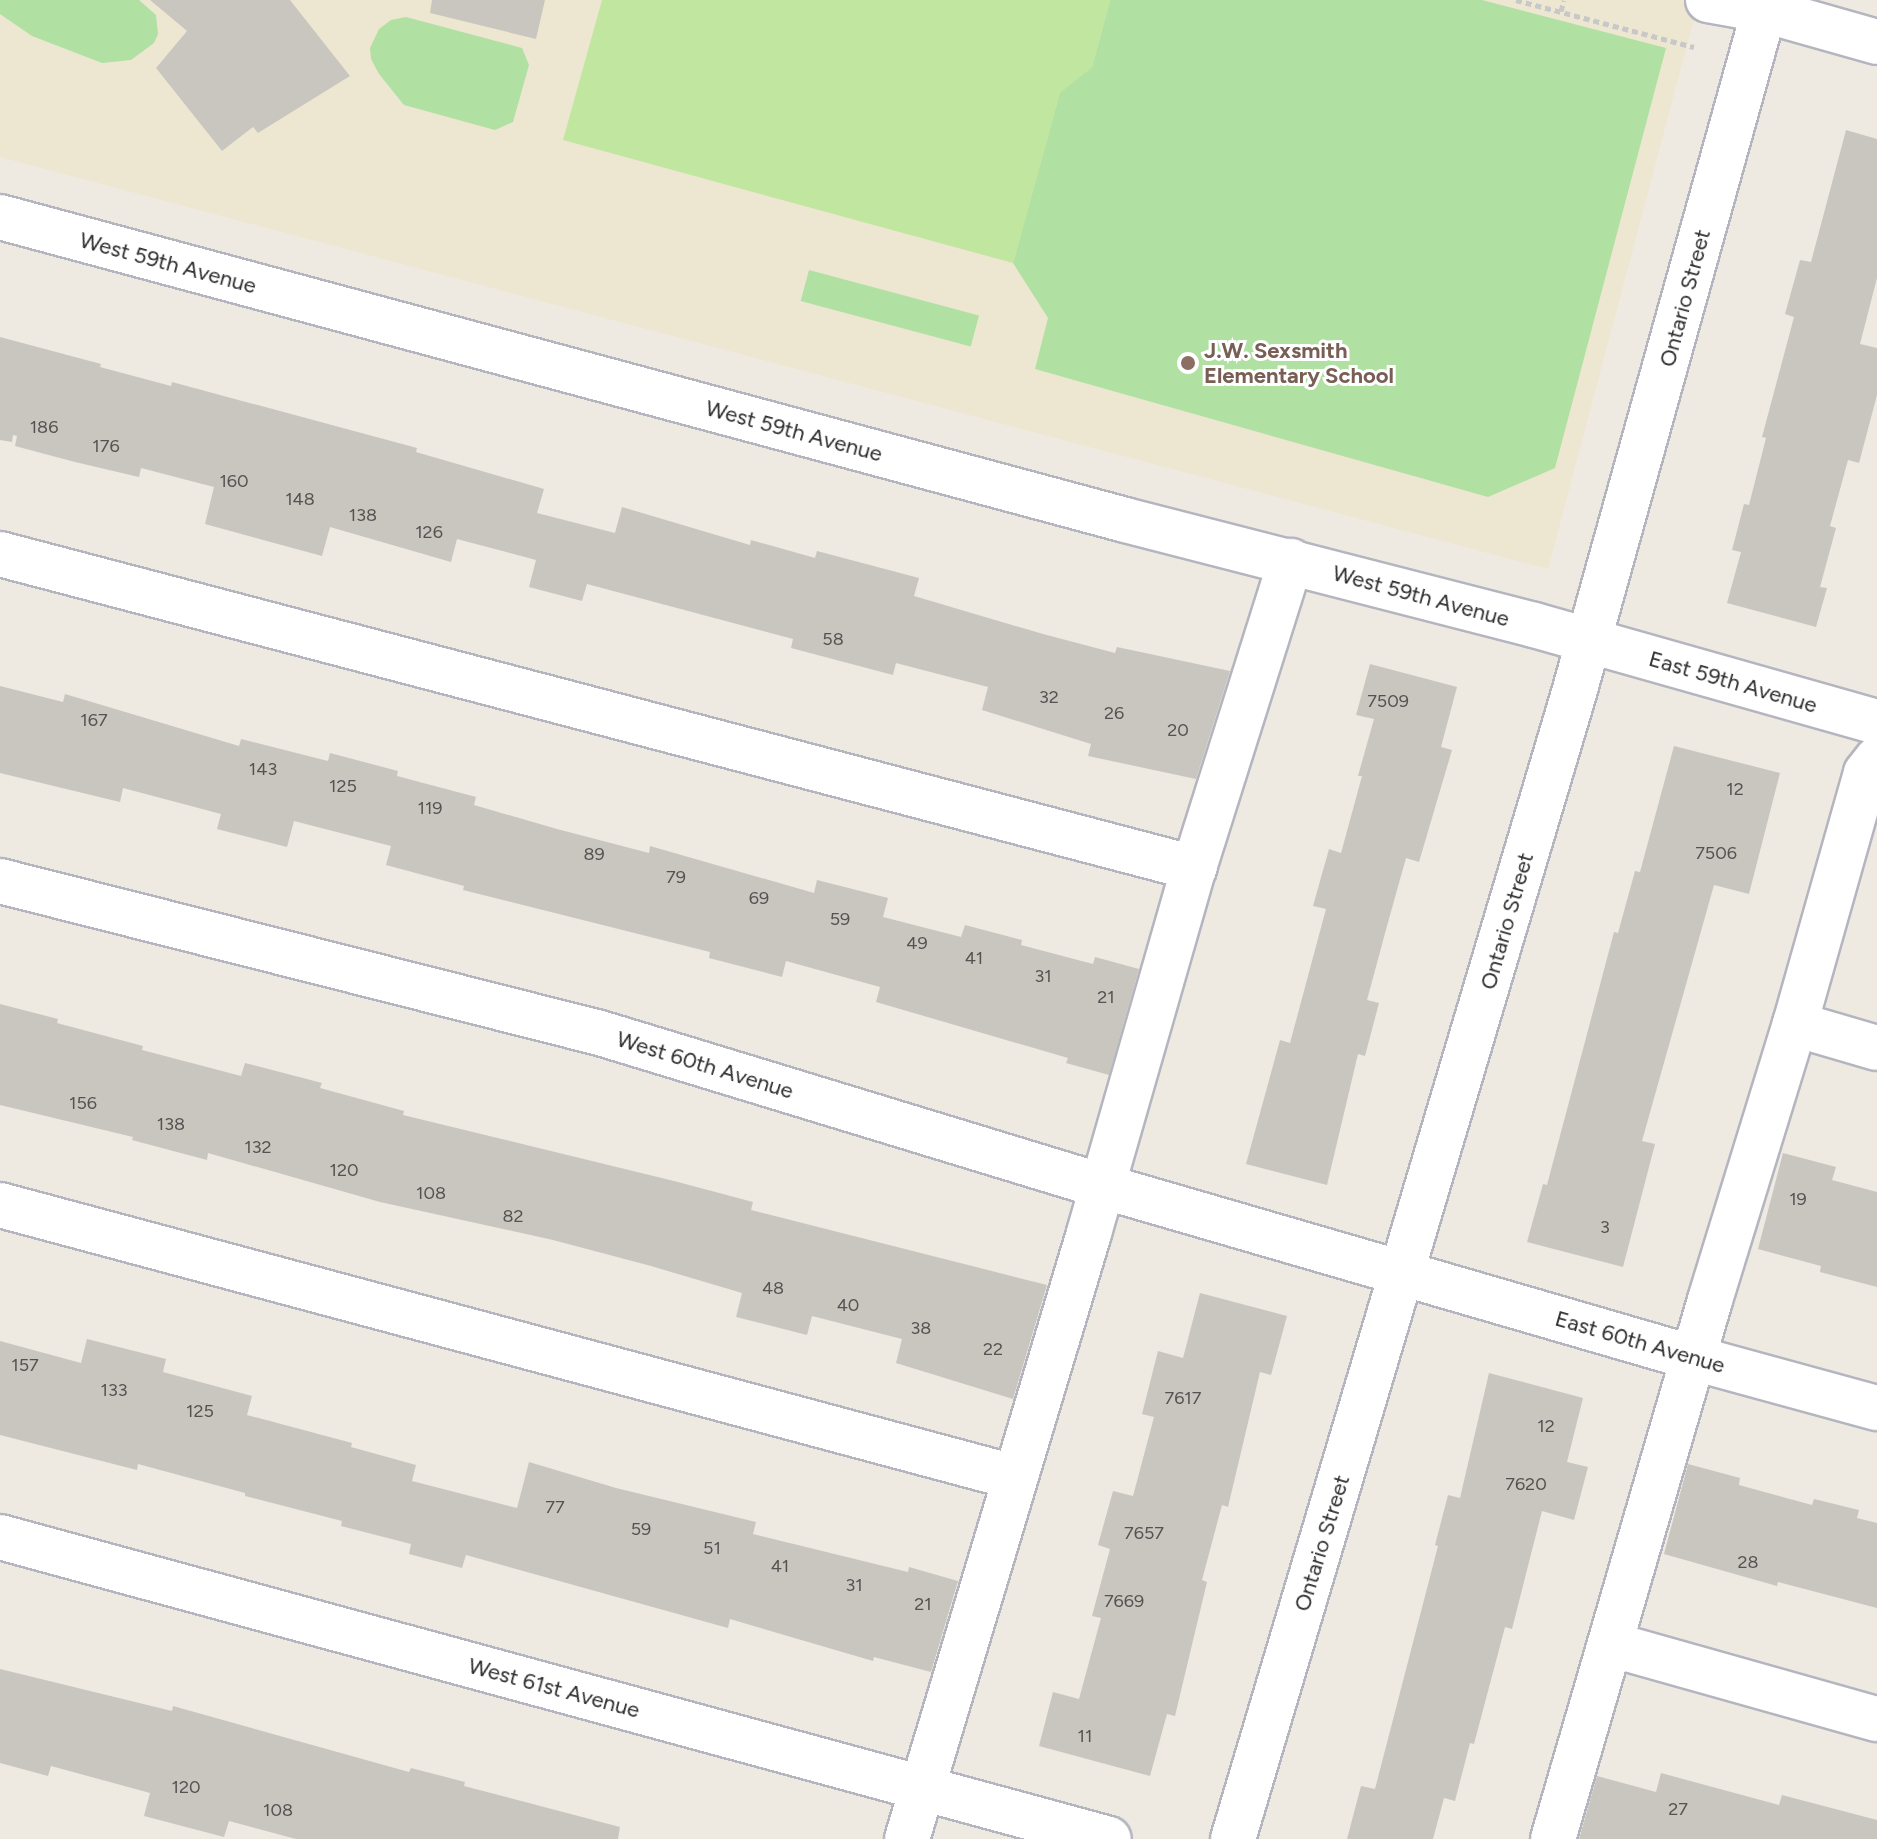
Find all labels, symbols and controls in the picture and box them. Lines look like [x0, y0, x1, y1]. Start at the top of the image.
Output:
street label: Ontario Street [1654, 226, 1716, 370]
street label: West 59th Avenue [77, 227, 259, 299]
place label: J.W. Sexsmith Elementary School [1204, 337, 1394, 388]
marker: J.W. Sexsmith Elementary School [1179, 354, 1197, 372]
street label: West 59th Avenue [703, 395, 885, 467]
house number: 186 [30, 416, 58, 438]
house number: 176 [92, 435, 120, 457]
house number: 160 [219, 470, 249, 492]
house number: 148 [285, 488, 315, 510]
house number: 138 [349, 504, 377, 526]
house number: 126 [415, 521, 443, 543]
street label: West 59th Avenue [1330, 560, 1512, 632]
house number: 58 [822, 628, 844, 650]
street label: East 59th Avenue [1646, 645, 1820, 719]
house number: 32 [1039, 686, 1059, 708]
house number: 7509 [1367, 690, 1409, 712]
house number: 26 [1104, 702, 1124, 724]
house number: 167 [80, 709, 108, 731]
house number: 20 [1167, 719, 1189, 741]
house number: 143 [249, 758, 277, 780]
house number: 125 [329, 775, 357, 797]
house number: 12 [1726, 778, 1744, 800]
house number: 119 [417, 797, 443, 819]
house number: 7506 [1695, 842, 1737, 864]
house number: 89 [583, 843, 605, 865]
street label: Ontario Street [1475, 850, 1539, 992]
house number: 79 [666, 866, 686, 888]
house number: 69 [749, 887, 769, 909]
house number: 59 [830, 908, 850, 930]
house number: 49 [906, 932, 928, 954]
house number: 41 [965, 947, 983, 969]
house number: 31 [1034, 965, 1052, 987]
house number: 21 [1097, 986, 1115, 1008]
street label: West 60th Avenue [614, 1026, 796, 1104]
house number: 156 [69, 1092, 97, 1114]
house number: 138 [157, 1113, 185, 1135]
house number: 132 [244, 1136, 272, 1158]
house number: 120 [329, 1159, 359, 1181]
house number: 108 [416, 1182, 446, 1204]
house number: 19 [1789, 1188, 1807, 1210]
house number: 82 [502, 1205, 524, 1227]
house number: 3 [1600, 1216, 1610, 1238]
house number: 48 [762, 1277, 784, 1299]
house number: 40 [837, 1294, 859, 1316]
street label: East 60th Avenue [1552, 1305, 1728, 1379]
house number: 38 [911, 1317, 931, 1339]
house number: 22 [983, 1338, 1003, 1360]
house number: 157 [11, 1354, 39, 1376]
house number: 133 [100, 1379, 128, 1401]
house number: 7617 [1165, 1387, 1201, 1409]
house number: 125 [186, 1400, 214, 1422]
house number: 12 [1537, 1415, 1555, 1437]
street label: Ontario Street [1289, 1472, 1355, 1614]
house number: 7620 [1505, 1473, 1547, 1495]
house number: 77 [545, 1496, 565, 1518]
house number: 59 [631, 1518, 651, 1540]
house number: 7657 [1124, 1522, 1164, 1544]
house number: 51 [703, 1537, 721, 1559]
house number: 28 [1737, 1551, 1759, 1573]
house number: 41 [771, 1555, 789, 1577]
house number: 31 [845, 1574, 863, 1596]
house number: 7669 [1104, 1590, 1144, 1612]
house number: 21 [914, 1593, 932, 1615]
street label: West 61st Avenue [465, 1652, 643, 1724]
house number: 11 [1078, 1725, 1092, 1747]
house number: 120 [171, 1776, 201, 1798]
house number: 27 [1668, 1798, 1688, 1820]
house number: 108 [263, 1799, 293, 1821]

